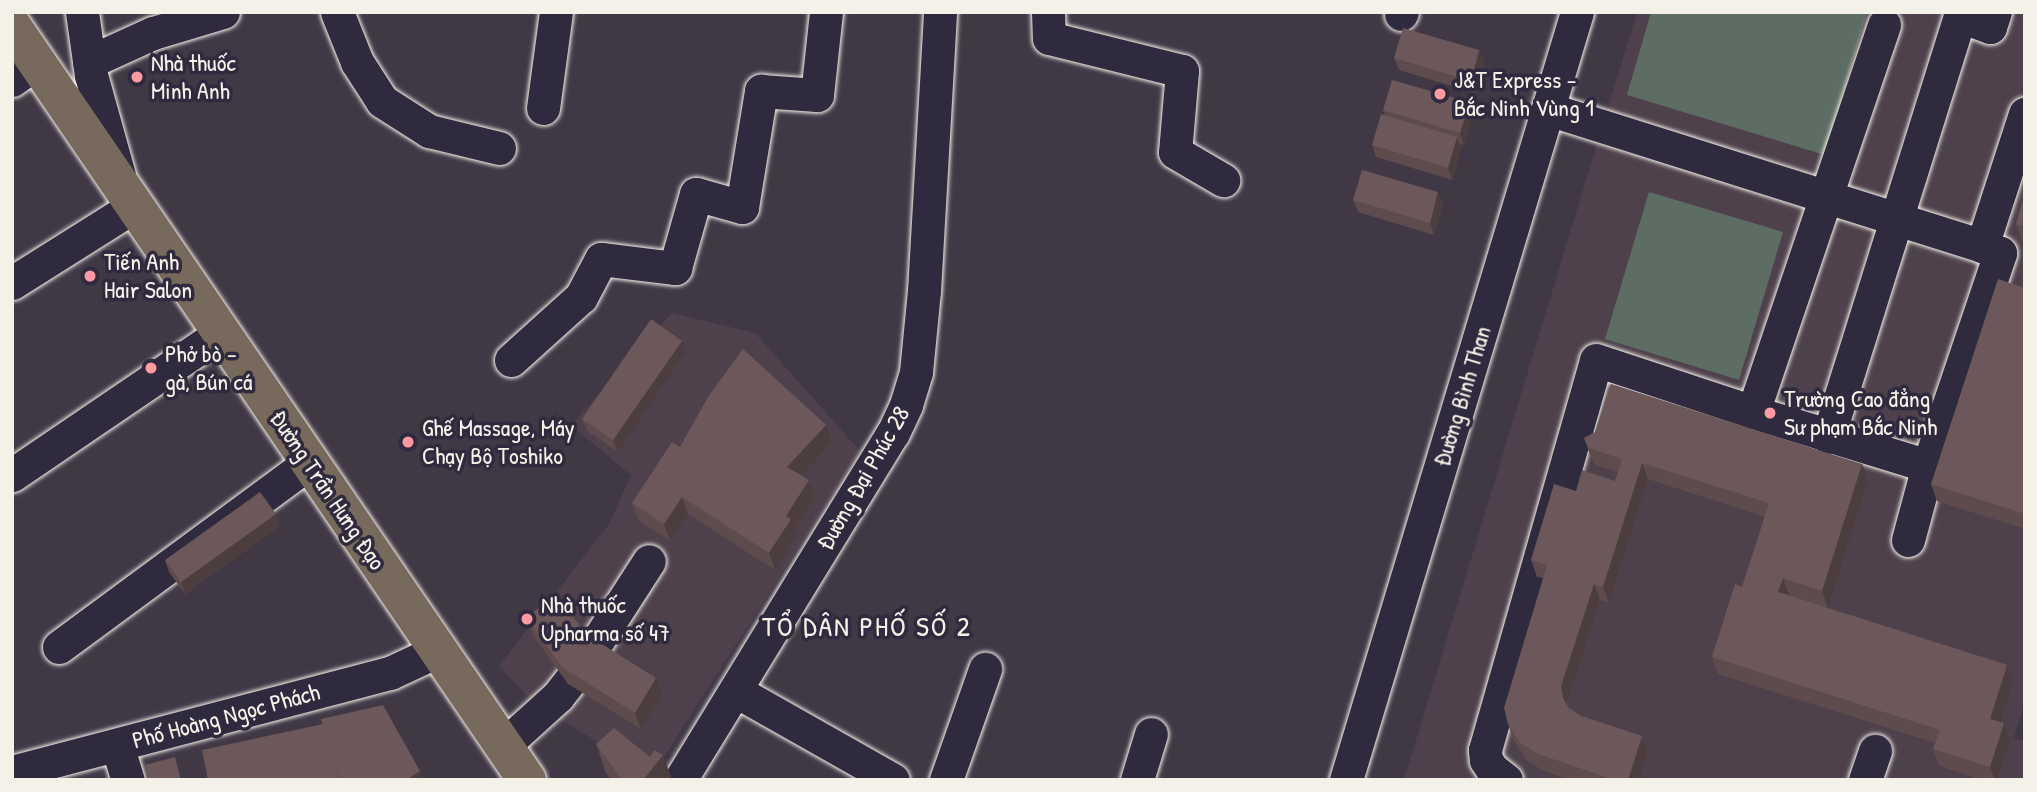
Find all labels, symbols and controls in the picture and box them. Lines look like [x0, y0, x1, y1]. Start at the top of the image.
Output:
place label: Nhà thuốc Minh Anh [151, 49, 236, 105]
place label: J&T Express - Bắc Ninh Vùng 1 [1454, 66, 1594, 122]
marker: Nhà thuốc Minh Anh [129, 69, 145, 85]
marker: J&T Express - Bắc Ninh Vùng 1 [1432, 86, 1448, 102]
place label: Tiến Anh Hair Salon [104, 248, 192, 304]
marker: Tiến Anh Hair Salon [82, 268, 98, 284]
street label: Đường Bình Than [1427, 322, 1497, 470]
place label: Phở bò - gà, Bún cá [165, 340, 252, 396]
marker: Phở bò - gà, Bún cá [143, 360, 159, 376]
place label: Trường Cao đẳng Sư phạm Bắc Ninh [1784, 385, 1937, 441]
street label: Đường Đại Phúc 28 [810, 401, 916, 555]
street label: Đường Trần Hưng Đạo [264, 405, 392, 575]
marker: Trường Cao đẳng Sư phạm Bắc Ninh [1762, 405, 1778, 421]
place label: Ghế Massage, Máy Chạy Bộ Toshiko [422, 414, 575, 470]
marker: Ghế Massage, Máy Chạy Bộ Toshiko [400, 434, 416, 450]
place label: Nhà thuốc Upharma số 47 [541, 591, 670, 647]
district label: TỔ DÂN PHỐ SỐ 2 [764, 609, 970, 643]
marker: Nhà thuốc Upharma số 47 [519, 611, 535, 627]
street label: Phố Hoàng Ngọc Phách [129, 677, 323, 755]

